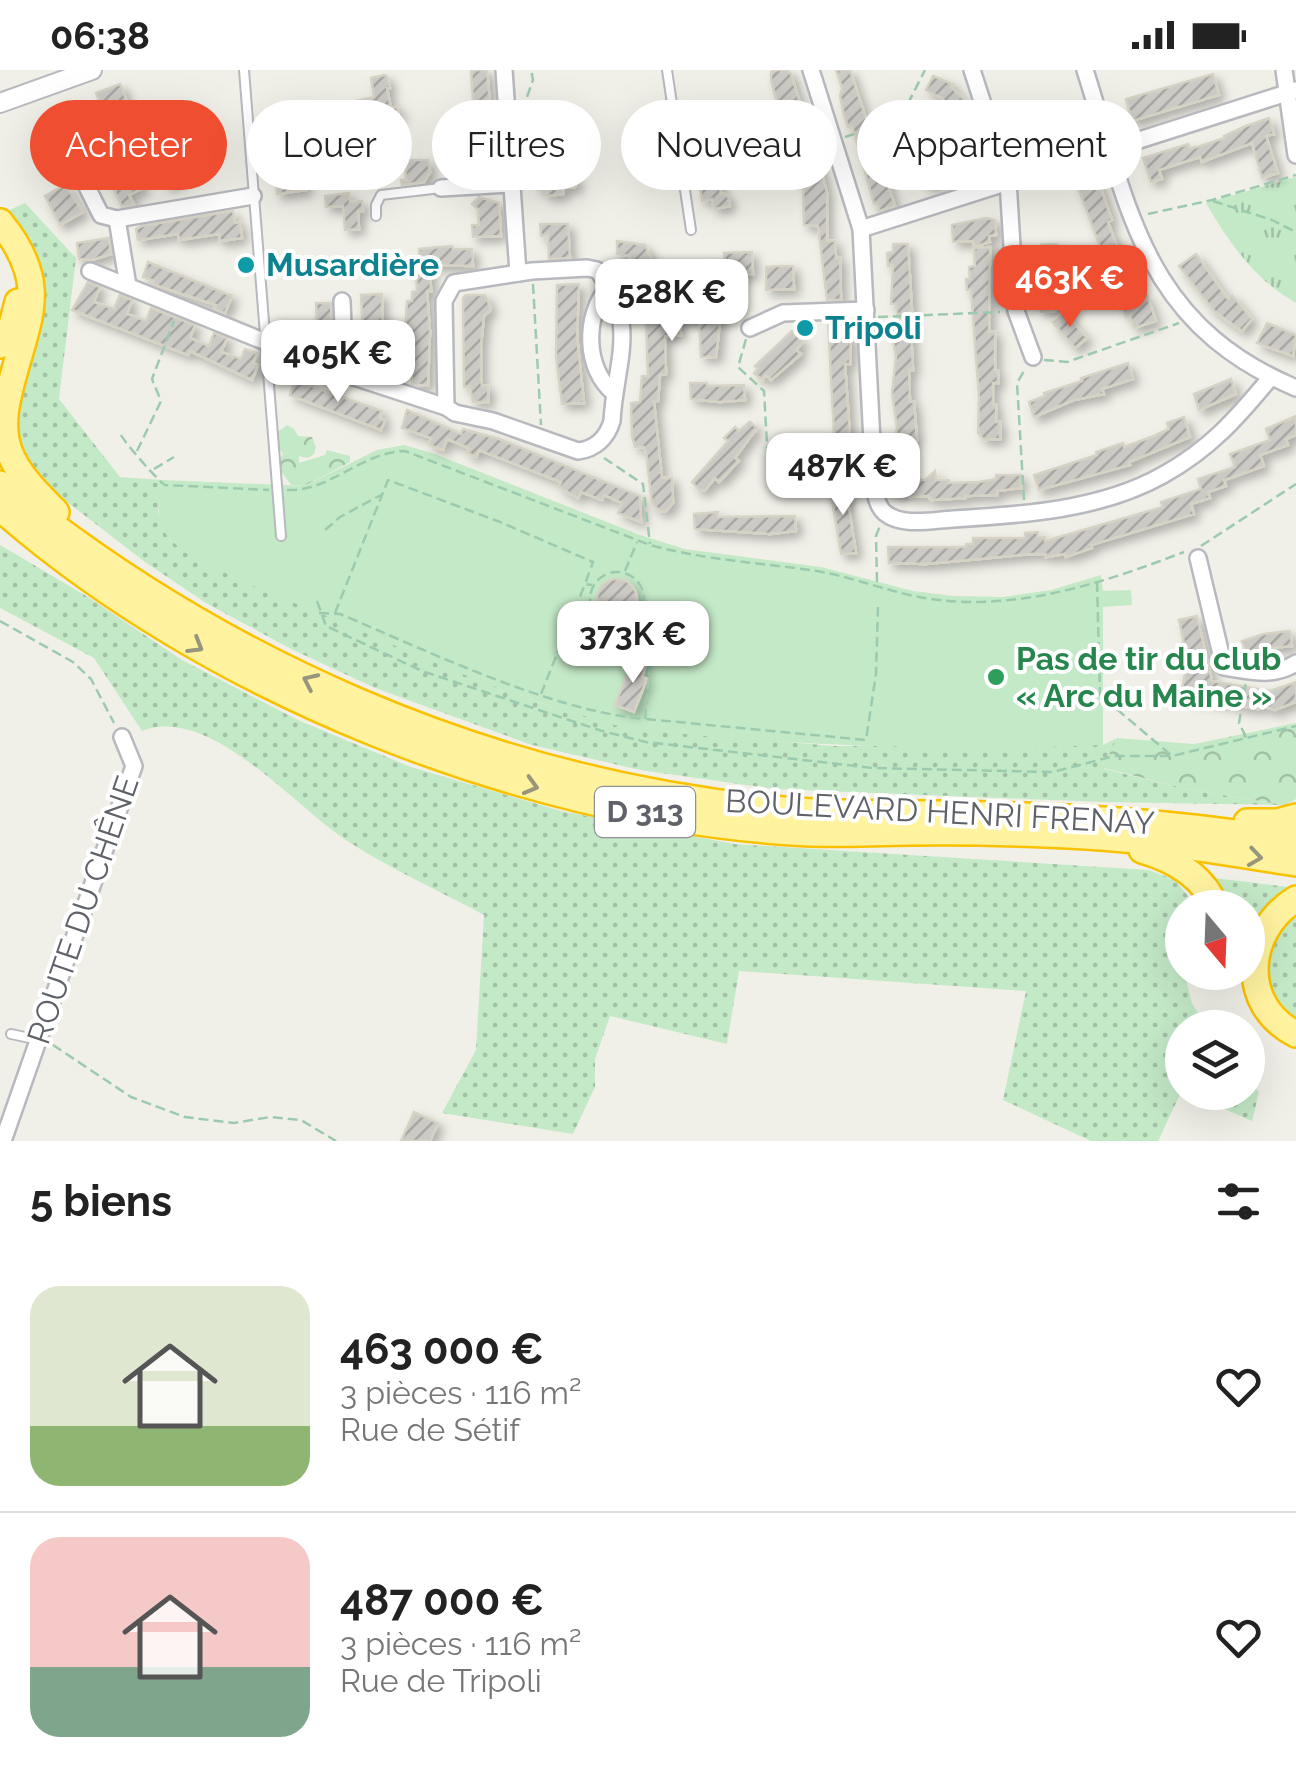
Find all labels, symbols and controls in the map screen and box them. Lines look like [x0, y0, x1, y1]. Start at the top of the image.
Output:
text: 06:38 [50, 13, 150, 58]
chip: Acheter [30, 100, 227, 190]
chip: Louer [247, 100, 412, 190]
chip: Filtres [432, 100, 601, 190]
chip: Nouveau [621, 100, 837, 190]
chip: Appartement [857, 100, 1142, 190]
pin: 463K € [989, 245, 1151, 330]
place label: Musardière [266, 246, 439, 283]
marker: Musardière [235, 254, 257, 276]
pin: 528K € [591, 259, 753, 344]
text: 463K € [1015, 259, 1125, 296]
text: 528K € [617, 273, 727, 310]
place label: Tripoli [825, 309, 922, 346]
marker: Tripoli [794, 317, 816, 339]
pin: 405K € [257, 320, 419, 405]
text: 405K € [283, 334, 393, 371]
pin: 487K € [762, 433, 924, 518]
text: 487K € [788, 447, 898, 484]
pin: 373K € [552, 601, 714, 686]
text: 373K € [579, 615, 687, 652]
one-way arrow [185, 634, 203, 653]
place label: Pas de tir du club « Arc du Maine » [1016, 640, 1281, 714]
marker: Pas de tir du club « Arc du Maine » [985, 666, 1007, 688]
one-way arrow [302, 673, 320, 693]
street label: ROUTE DU CHÊNE [19, 771, 146, 1049]
one-way arrow [522, 774, 539, 795]
street label: BOULEVARD HENRI FRENAY [724, 782, 1156, 841]
road number: D 313 [595, 787, 695, 837]
one-way arrow [1246, 845, 1263, 866]
north arrow [1165, 890, 1265, 990]
map controls [1165, 890, 1265, 1110]
button: layers [1165, 1010, 1265, 1110]
icon: filters [1211, 1174, 1266, 1229]
text: 5 biens [30, 1177, 172, 1226]
text: 463 000 € [340, 1325, 544, 1374]
icon: home [110, 1326, 230, 1446]
icon: heart [1211, 1359, 1266, 1414]
text: 3 pièces · 116 m² [340, 1374, 581, 1411]
text: Rue de Sétif [340, 1411, 520, 1448]
text: 487 000 € [340, 1576, 544, 1625]
icon: home [110, 1577, 230, 1697]
icon: heart [1211, 1610, 1266, 1665]
text: 3 pièces · 116 m² [340, 1625, 581, 1662]
text: Rue de Tripoli [340, 1662, 542, 1699]

